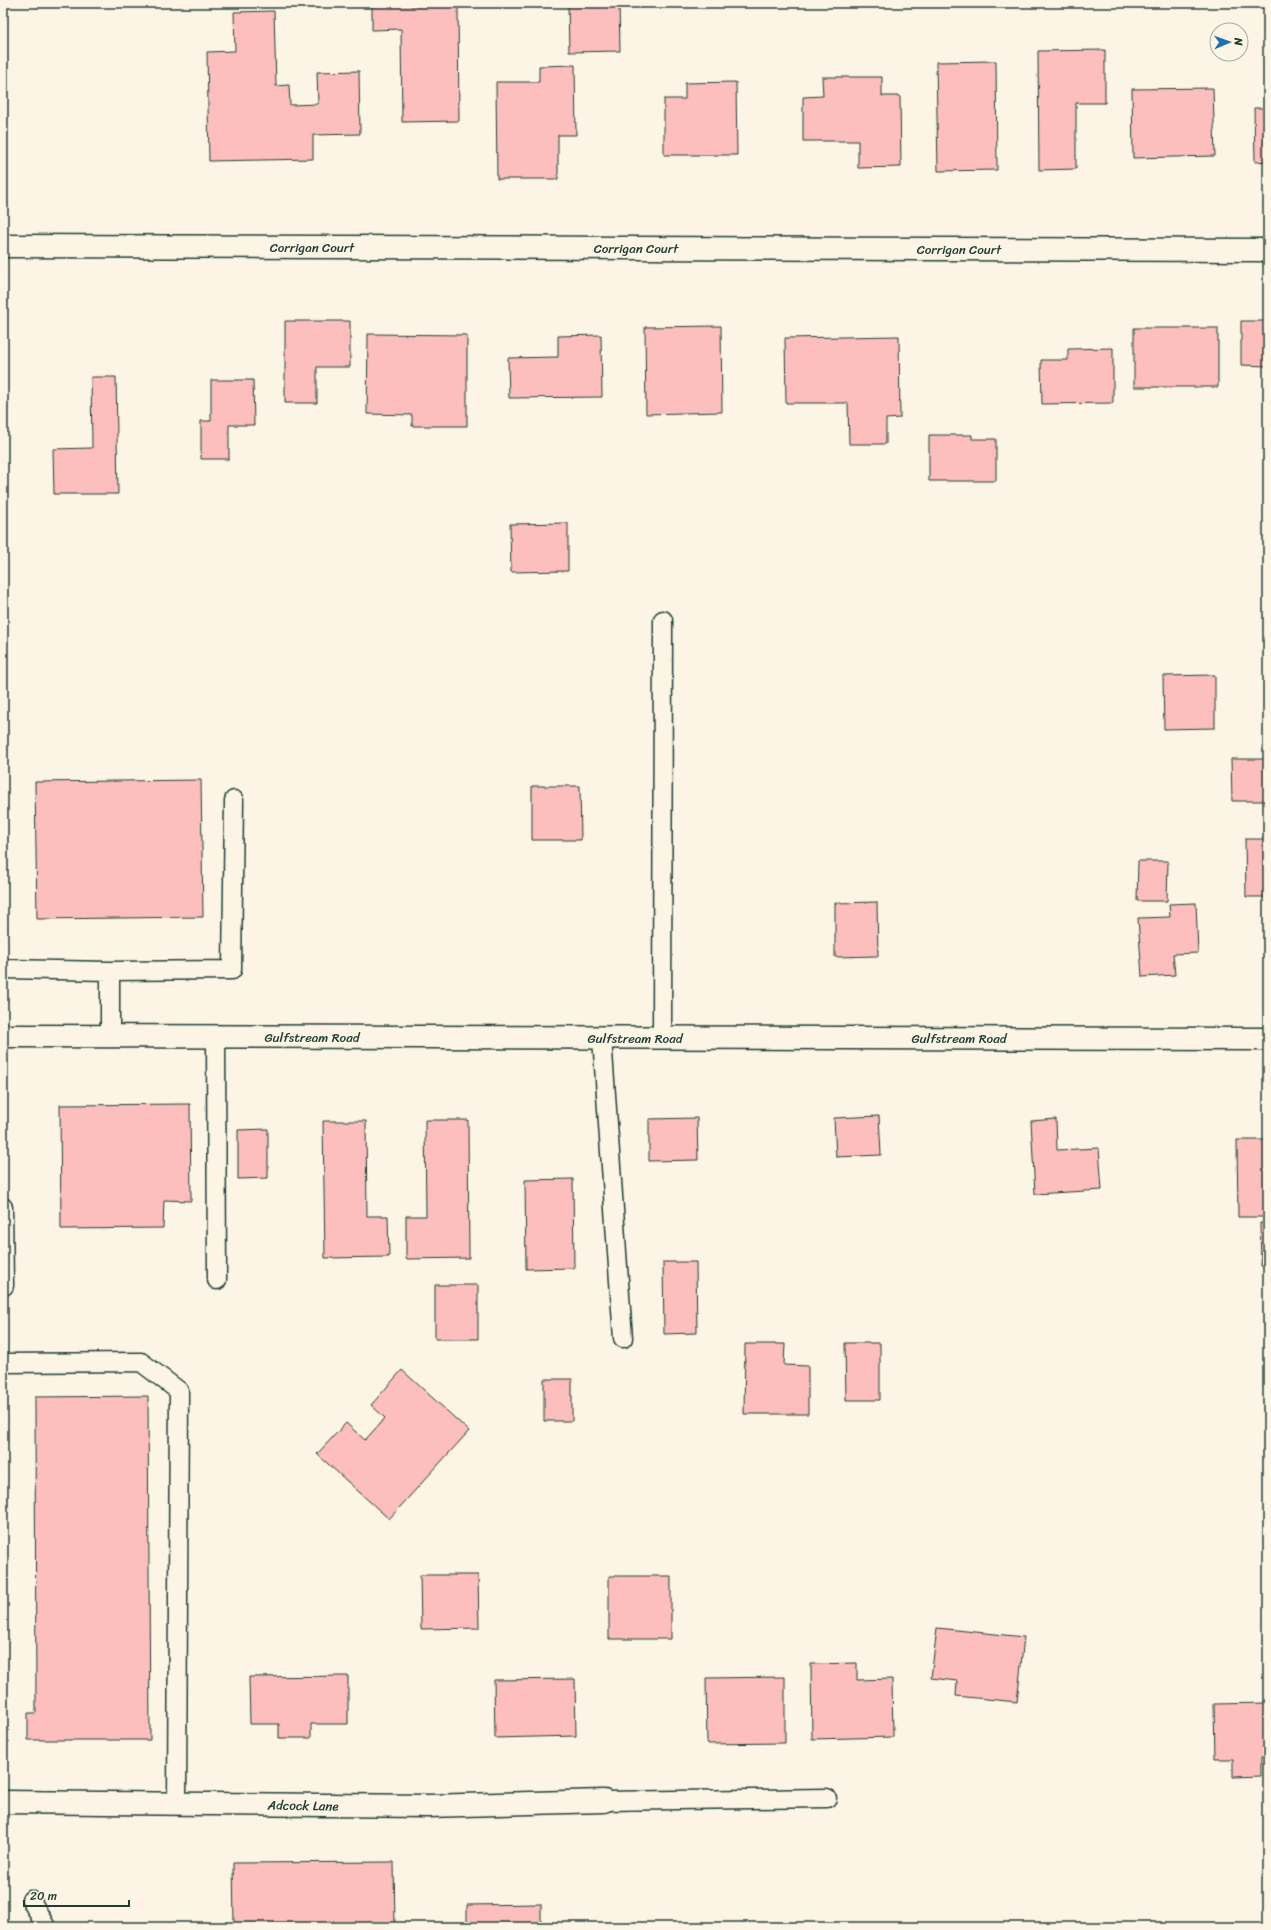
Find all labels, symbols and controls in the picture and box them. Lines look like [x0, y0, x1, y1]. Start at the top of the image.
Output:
north arrow [1209, 22, 1249, 62]
text: N [1229, 37, 1248, 46]
street label: Corrigan Court [270, 236, 355, 259]
street label: Corrigan Court [594, 237, 679, 260]
street label: Corrigan Court [917, 238, 1002, 261]
street label: Gulfstream Road [264, 1026, 361, 1049]
street label: Gulfstream Road [587, 1027, 684, 1050]
street label: Gulfstream Road [911, 1027, 1008, 1050]
street label: Adcock Lane [266, 1793, 339, 1818]
scale bar [24, 1882, 129, 1908]
text: 20 m [30, 1885, 57, 1907]

